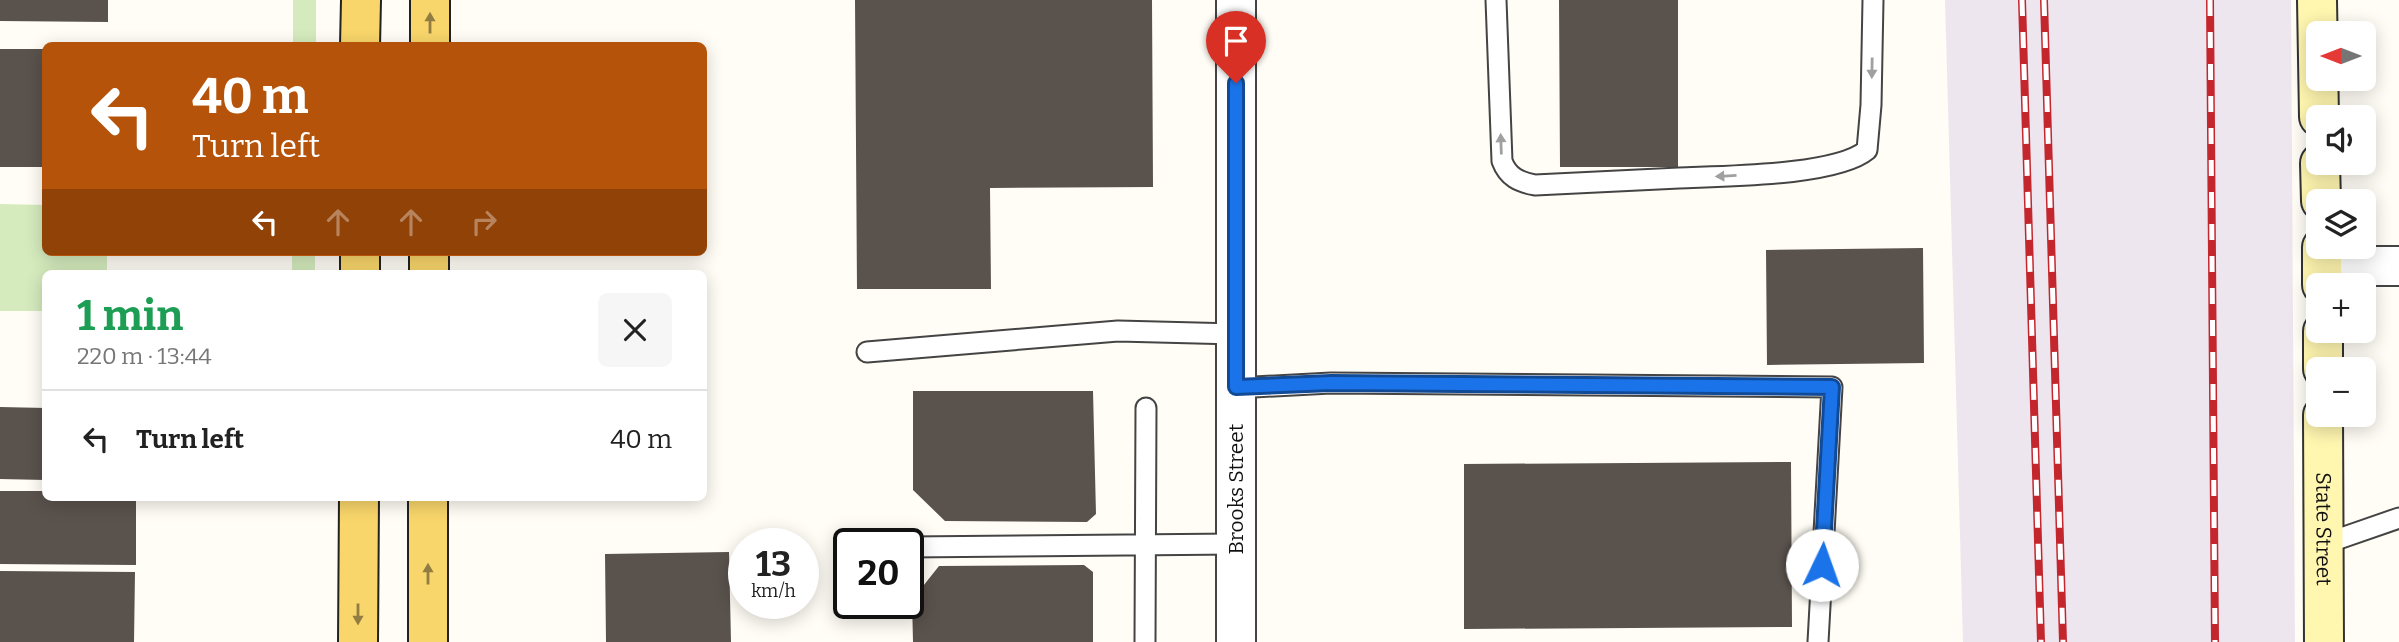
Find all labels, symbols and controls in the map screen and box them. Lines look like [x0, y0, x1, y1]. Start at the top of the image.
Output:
pin [1206, 11, 1266, 83]
one-way arrow [424, 12, 436, 34]
north arrow [2306, 21, 2376, 91]
map controls [2306, 21, 2376, 427]
icon: arrive [1217, 22, 1255, 60]
one-way arrow [1866, 57, 1878, 79]
text: 40 m [192, 67, 309, 126]
icon: left [77, 70, 168, 161]
button: sound [2306, 105, 2376, 175]
text: Turn left [192, 127, 320, 165]
one-way arrow [1496, 133, 1507, 155]
one-way arrow [1715, 170, 1737, 181]
button: layers [2306, 189, 2376, 259]
icon: left [246, 203, 284, 241]
icon: ahead [319, 203, 357, 241]
icon: ahead [392, 203, 430, 241]
icon: right [465, 203, 503, 241]
button: + [2306, 273, 2376, 343]
text: 1 min [77, 291, 183, 341]
button: close [598, 293, 672, 367]
text: 220 m · 13:44 [77, 342, 212, 370]
button: − [2306, 357, 2376, 427]
icon: left [77, 420, 115, 458]
street label: Brooks Street [1223, 423, 1249, 554]
text: Turn left [136, 424, 244, 455]
text: 40 m [610, 424, 672, 455]
street label: State Street [2310, 472, 2337, 586]
speed limit sign: 20 [833, 528, 924, 619]
position arrow [1785, 528, 1859, 602]
text: 13 [756, 543, 791, 585]
one-way arrow [422, 563, 434, 585]
text: km/h [751, 580, 796, 602]
one-way arrow [353, 603, 364, 625]

